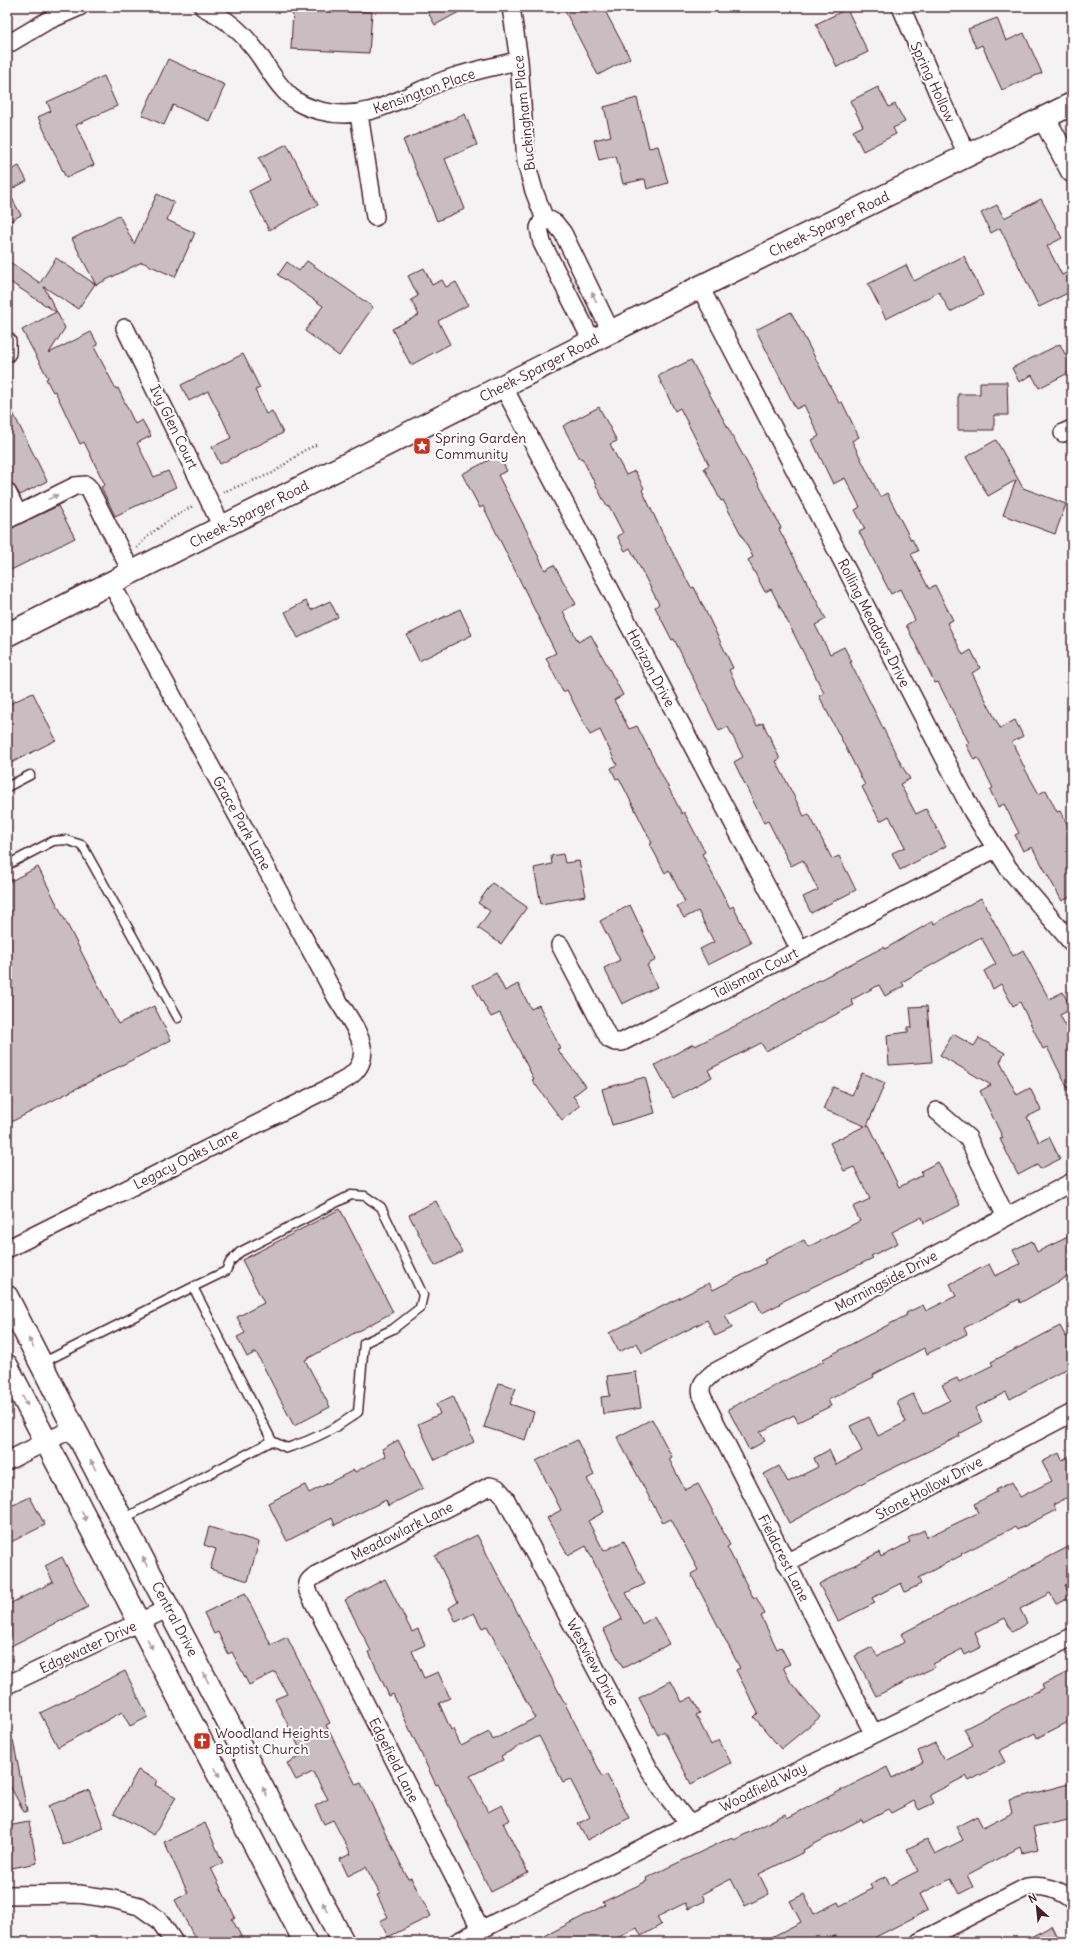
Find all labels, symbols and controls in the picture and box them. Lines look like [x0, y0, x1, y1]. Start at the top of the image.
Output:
street label: Spring Hollow [906, 39, 960, 125]
street label: Buckingham Place [509, 54, 539, 172]
street label: Kensington Place [371, 64, 477, 118]
street label: Cheek-Sparger Road [766, 187, 892, 261]
one-way arrow [591, 291, 597, 302]
street label: Cheek-Sparger Road [476, 330, 602, 406]
street label: Ivy Glen Court [146, 382, 202, 472]
place label: Spring Garden Community [435, 429, 526, 463]
place icon: Spring Garden Community [412, 436, 432, 456]
street label: Cheek-Sparger Road [186, 476, 312, 552]
one-way arrow [47, 494, 59, 500]
street label: Rolling Meadows Drive [834, 556, 914, 690]
street label: Horizon Drive [623, 626, 679, 710]
street label: Grace Park Lane [209, 773, 275, 873]
street label: Talisman Court [709, 943, 801, 1002]
street label: Legacy Oaks Lane [130, 1125, 242, 1193]
street label: Morningside Drive [832, 1246, 940, 1316]
one-way arrow [28, 1337, 34, 1349]
one-way arrow [22, 1395, 28, 1406]
street label: Stone Hollow Drive [872, 1452, 986, 1524]
one-way arrow [90, 1459, 96, 1470]
street label: Meadowlark Lane [348, 1497, 456, 1565]
one-way arrow [81, 1511, 87, 1522]
street label: Fieldcrest Lane [754, 1511, 814, 1605]
one-way arrow [141, 1556, 148, 1567]
street label: Central Drive [148, 1578, 202, 1660]
street label: Westview Drive [563, 1615, 623, 1709]
street label: Edgewater Drive [37, 1617, 139, 1677]
one-way arrow [147, 1639, 153, 1650]
one-way arrow [203, 1673, 209, 1684]
street label: Edgefield Lane [365, 1715, 423, 1805]
place label: Woodland Heights Baptist Church [215, 1724, 330, 1758]
church icon: Woodland Heights Baptist Church [192, 1731, 212, 1751]
street label: Woodfield Way [717, 1758, 809, 1816]
one-way arrow [213, 1766, 220, 1778]
one-way arrow [262, 1786, 268, 1798]
north arrow [1017, 1887, 1057, 1927]
text: N [1026, 1890, 1039, 1906]
one-way arrow [322, 1902, 328, 1913]

